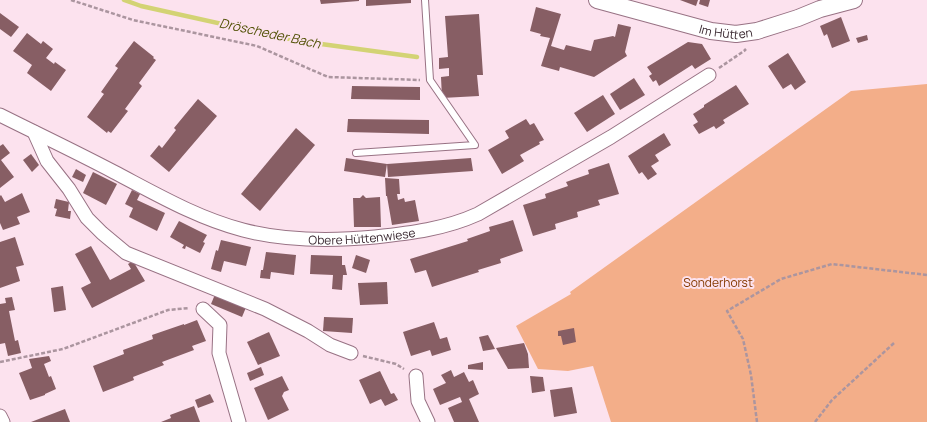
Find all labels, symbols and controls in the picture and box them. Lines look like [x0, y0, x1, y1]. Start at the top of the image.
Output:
water label: Dröscheder Bach [218, 13, 323, 53]
street label: Im Hütten [697, 20, 754, 43]
street label: Obere Hüttenwiese [308, 223, 416, 248]
park label: Sonderhorst [683, 274, 753, 291]

